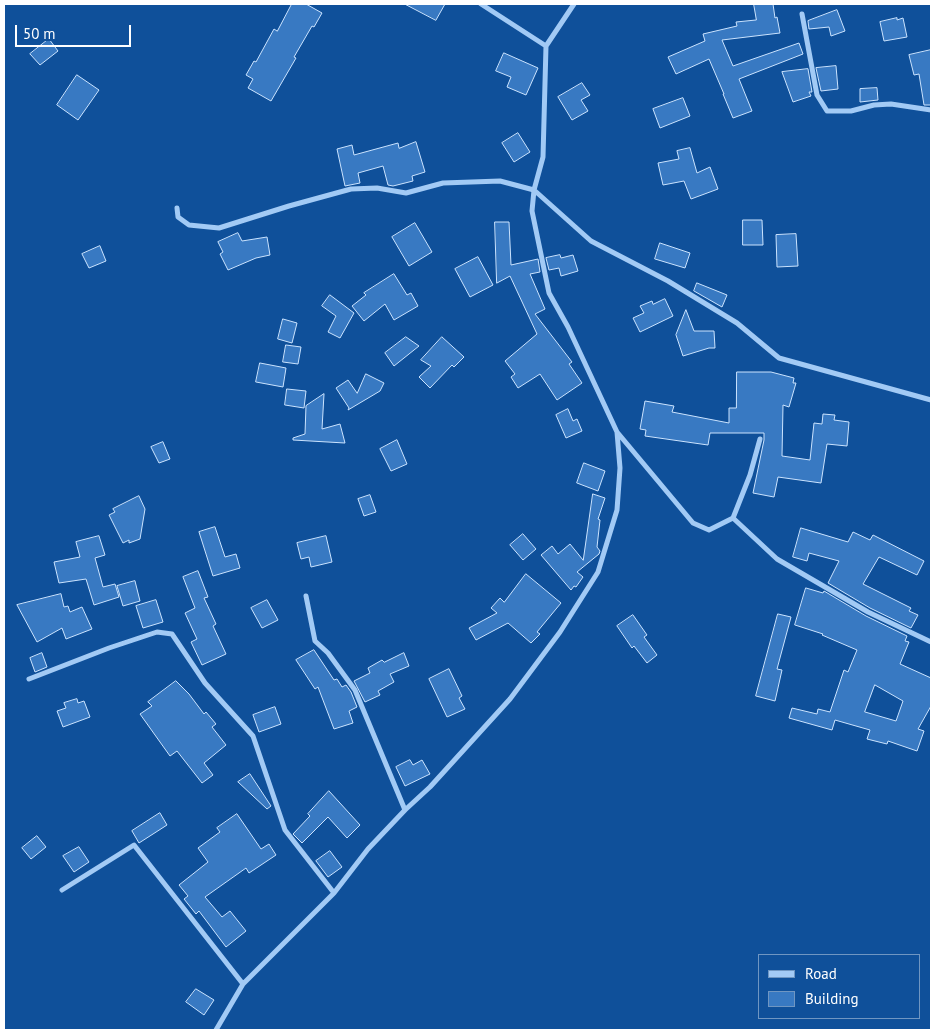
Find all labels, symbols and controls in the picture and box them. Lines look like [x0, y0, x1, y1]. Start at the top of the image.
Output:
scale bar [18, 15, 134, 47]
text: 50 m [23, 24, 56, 43]
legend [758, 954, 920, 1019]
text: Road [805, 964, 837, 983]
text: Building [805, 989, 859, 1008]

